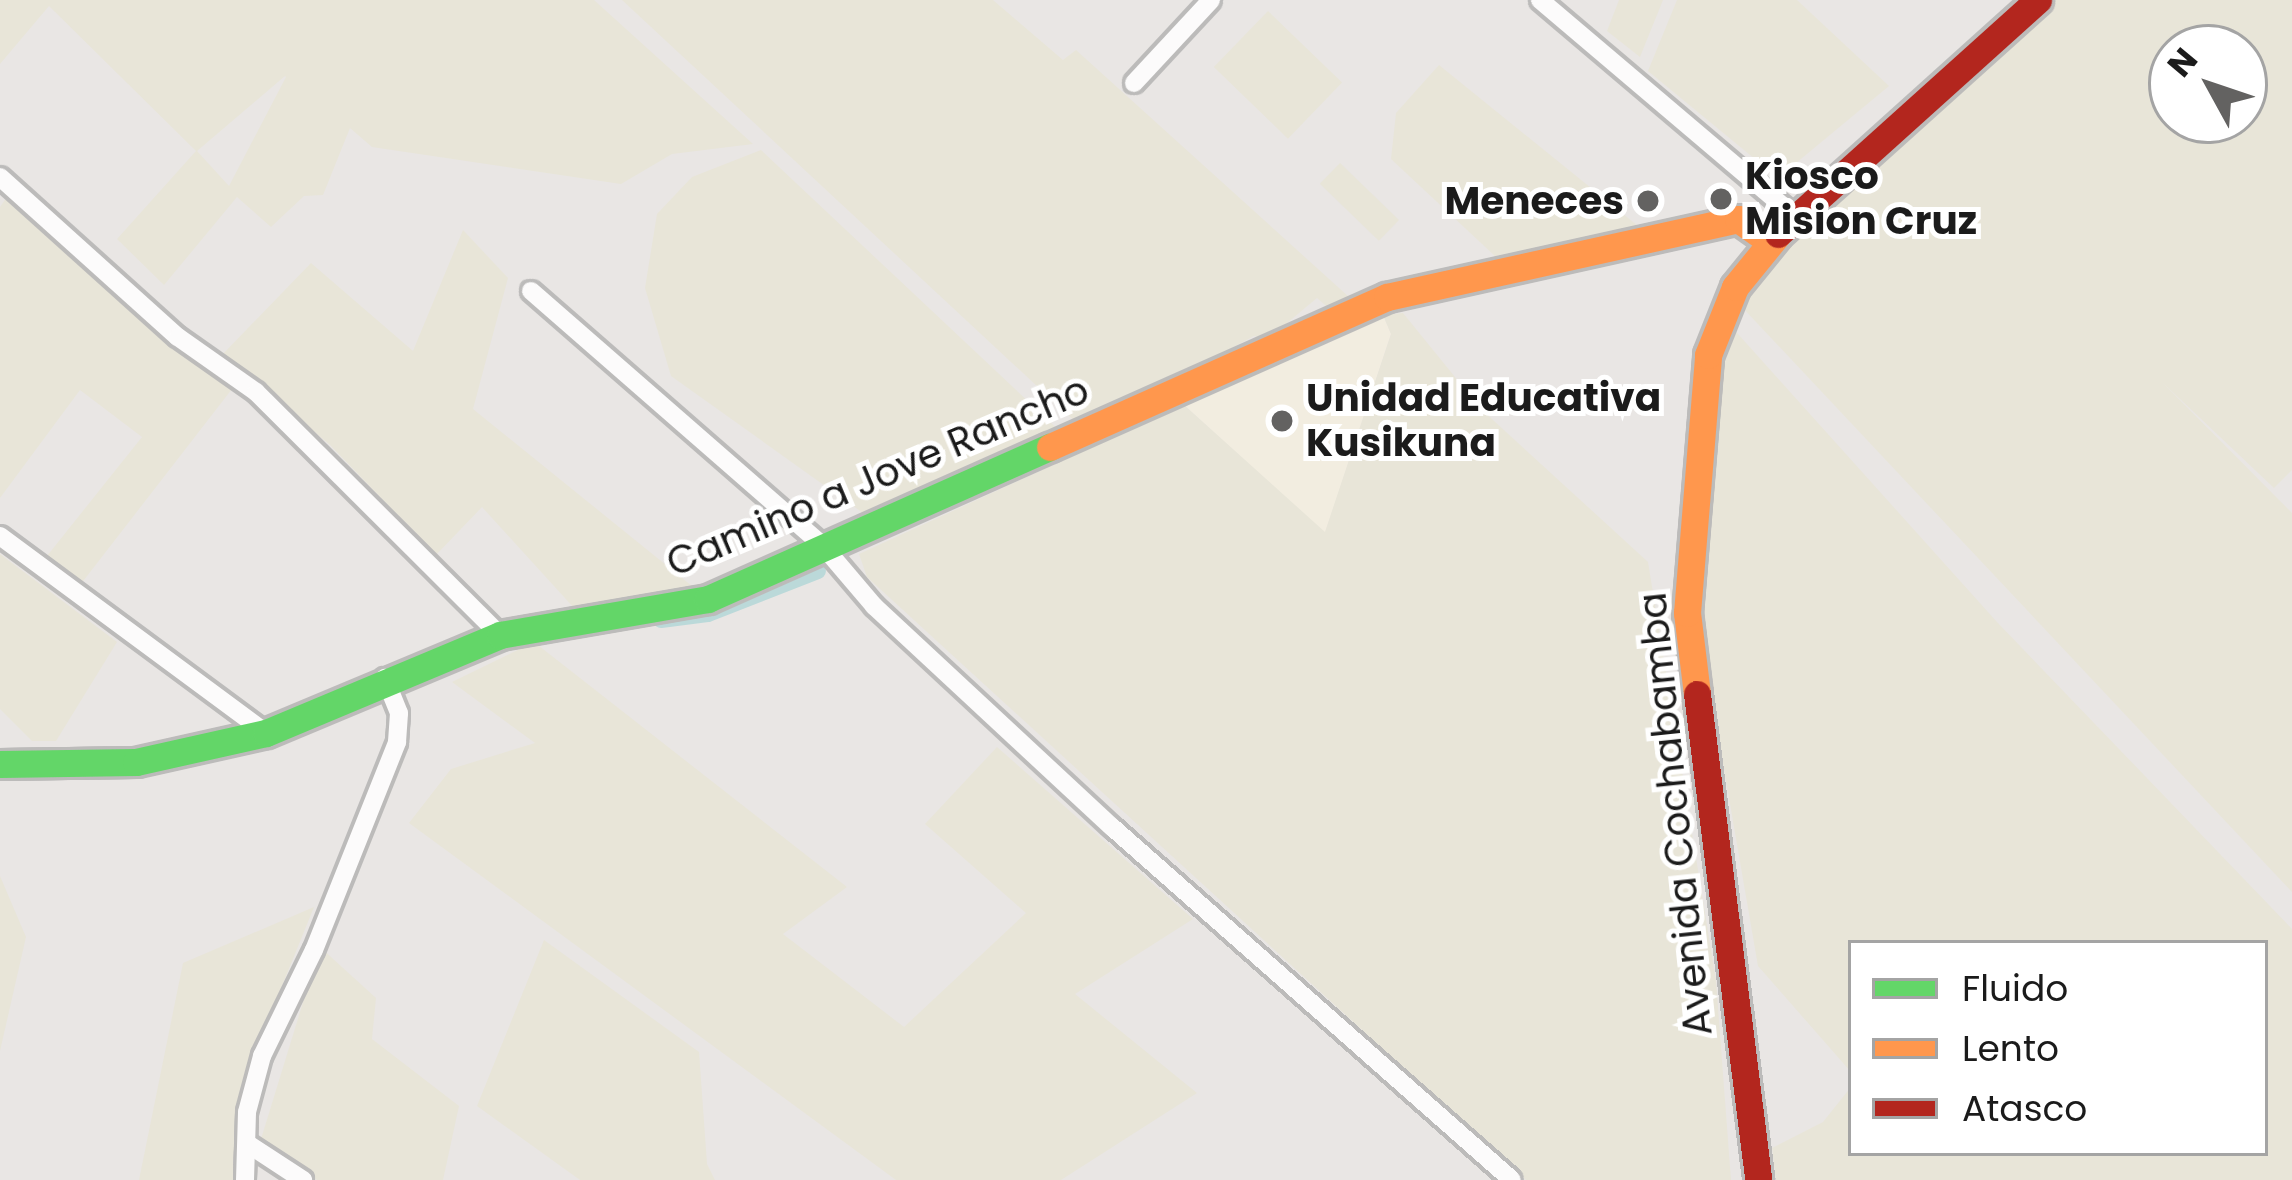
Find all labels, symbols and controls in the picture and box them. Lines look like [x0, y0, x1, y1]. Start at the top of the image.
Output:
north arrow [2148, 24, 2268, 144]
text: N [2156, 38, 2208, 87]
place label: Kiosco Mision Cruz [1745, 154, 1977, 245]
place label: Meneces [1444, 178, 1624, 224]
marker: Kiosco Mision Cruz [1708, 186, 1734, 212]
marker: Meneces [1635, 188, 1661, 214]
street label: Camino a Jove Rancho [660, 367, 1096, 587]
place label: Unidad Educativa Kusikuna [1306, 376, 1661, 467]
marker: Unidad Educativa Kusikuna [1269, 408, 1295, 434]
street label: Avenida Cochabamba [1629, 590, 1723, 1038]
legend [1848, 940, 2268, 1156]
text: Fluido [1962, 963, 2068, 1014]
text: Lento [1962, 1023, 2059, 1074]
text: Atasco [1962, 1083, 2087, 1134]

